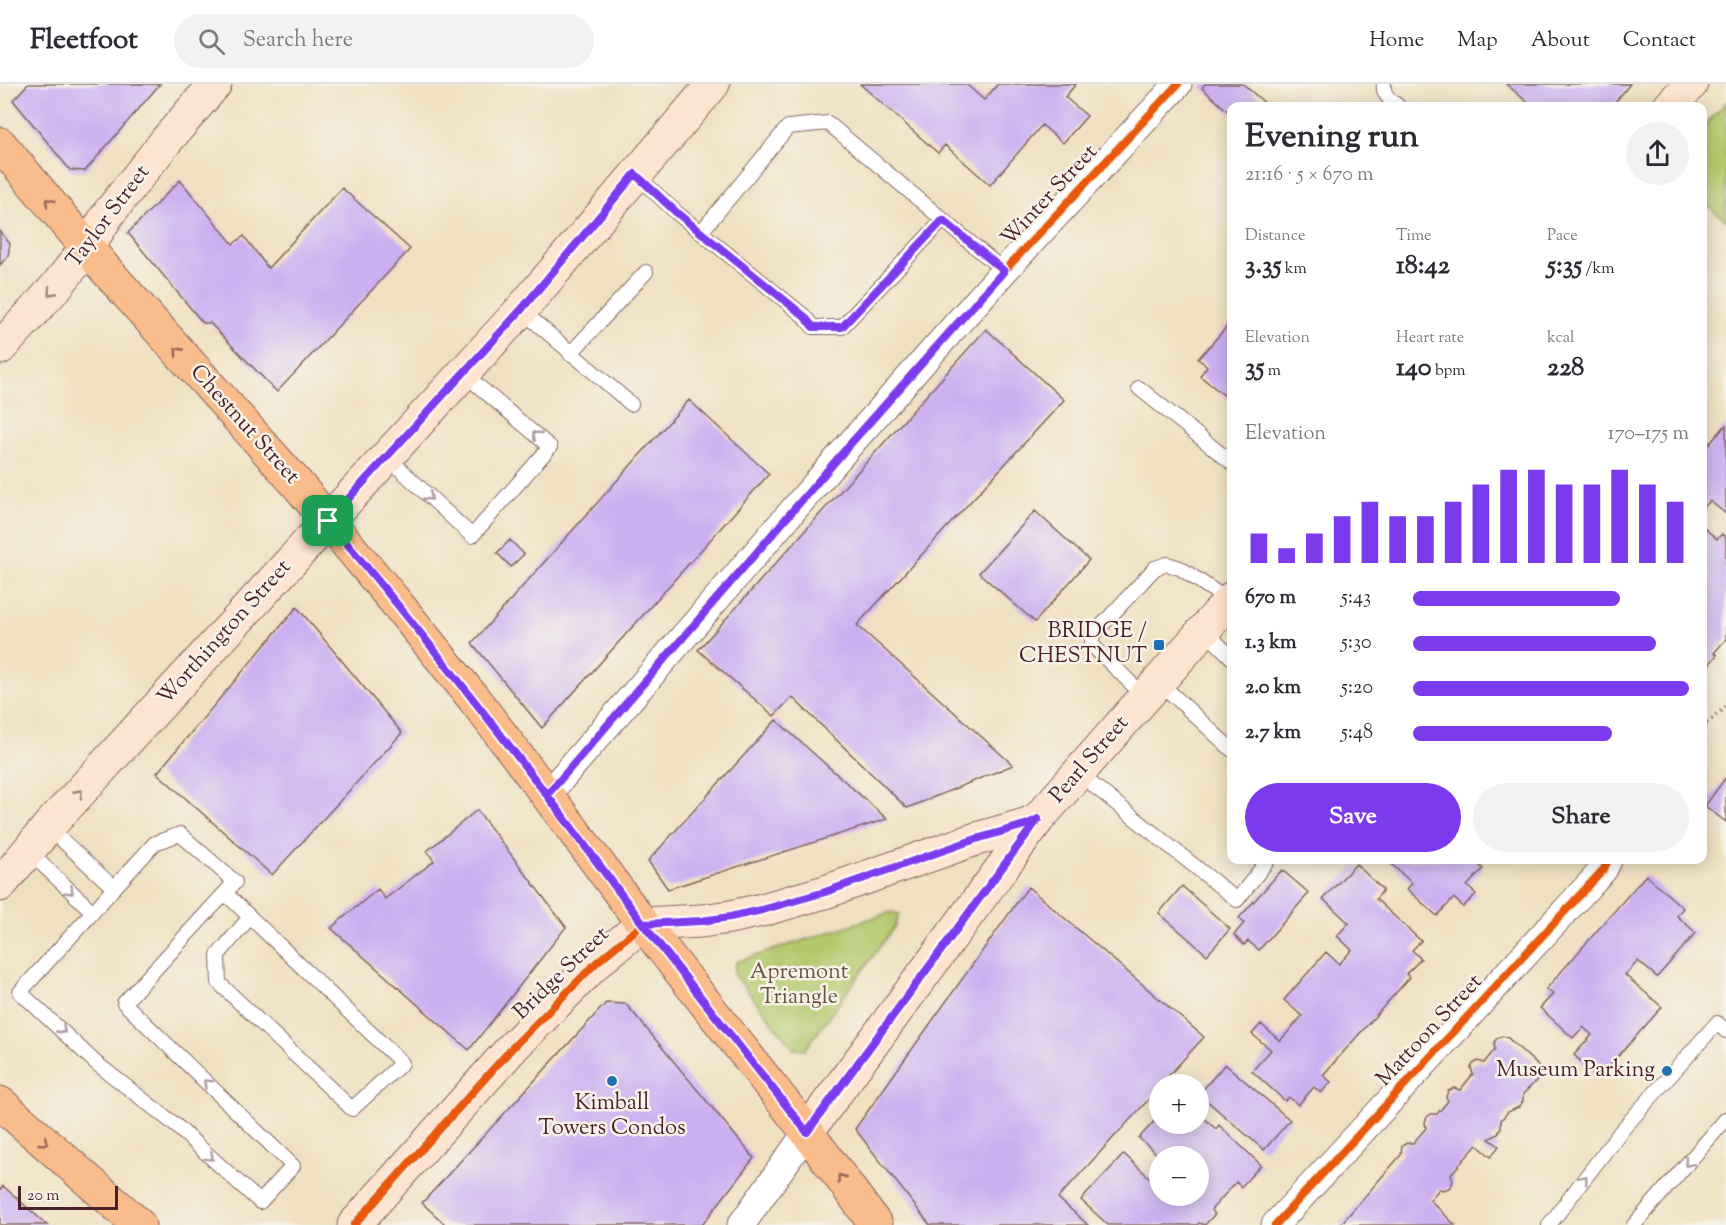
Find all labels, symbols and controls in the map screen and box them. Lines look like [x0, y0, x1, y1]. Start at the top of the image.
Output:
search box [174, 14, 594, 68]
text: Fleetfoot [30, 21, 138, 61]
icon: search [195, 25, 228, 58]
text: Search here [243, 25, 353, 57]
text: Home [1369, 26, 1424, 56]
text: Map [1457, 26, 1498, 56]
text: About [1531, 26, 1590, 56]
text: Contact [1623, 26, 1696, 56]
text: Evening run [1245, 114, 1419, 162]
button: share [1626, 122, 1689, 185]
street label: Winter Street [994, 137, 1106, 254]
street label: Taylor Street [60, 158, 159, 275]
text: 21:16 · 5 × 670 m [1245, 161, 1374, 190]
one-way arrow [45, 198, 56, 209]
text: Distance [1245, 225, 1305, 248]
text: Time [1396, 225, 1432, 248]
text: Pace [1547, 225, 1578, 248]
text: 3.35 [1245, 248, 1281, 285]
text: 18:42 [1396, 248, 1450, 285]
text: 5:35 [1547, 248, 1582, 285]
text: km [1281, 258, 1307, 281]
text: /km [1582, 258, 1614, 281]
one-way arrow [47, 285, 58, 296]
text: Elevation [1245, 327, 1310, 350]
text: Heart rate [1396, 327, 1464, 350]
text: kcal [1547, 327, 1575, 350]
one-way arrow [174, 347, 185, 358]
text: 35 [1245, 350, 1264, 387]
text: 140 [1396, 350, 1431, 387]
text: 228 [1547, 350, 1584, 387]
street label: Chestnut Street [181, 358, 307, 492]
text: m [1264, 360, 1281, 383]
text: bpm [1431, 360, 1466, 383]
text: Elevation [1245, 420, 1326, 449]
text: 170–175 m [1608, 420, 1689, 449]
one-way arrow [532, 431, 543, 442]
one-way arrow [423, 490, 433, 501]
pin [302, 495, 353, 546]
icon: arrive [311, 504, 344, 537]
street label: Worthington Street [151, 553, 300, 713]
text: 670 m [1245, 584, 1296, 613]
text: 5:43 [1341, 584, 1371, 613]
place label: BRIDGE / CHESTNUT [1019, 616, 1148, 673]
text: 1.3 km [1245, 629, 1297, 658]
text: 5:30 [1341, 629, 1372, 658]
marker: BRIDGE / CHESTNUT [1152, 638, 1166, 652]
text: 2.0 km [1245, 674, 1301, 703]
text: 5:20 [1341, 674, 1373, 703]
street label: Pearl Street [1043, 709, 1138, 811]
text: 2.7 km [1245, 719, 1301, 748]
text: 5:48 [1341, 719, 1373, 748]
button: Save [1245, 783, 1461, 852]
button: Share [1473, 783, 1689, 852]
one-way arrow [72, 790, 83, 800]
one-way arrow [64, 884, 74, 895]
street label: Bridge Street [507, 919, 618, 1028]
park label: Apremont Triangle [750, 957, 849, 1014]
street label: Mattoon Street [1369, 967, 1491, 1094]
one-way arrow [54, 1023, 65, 1034]
place label: Museum Parking [1496, 1055, 1655, 1087]
marker: Museum Parking [1660, 1064, 1674, 1078]
marker: Kimball Towers Condos [605, 1074, 619, 1088]
map controls [1149, 1074, 1209, 1206]
button: + [1149, 1074, 1209, 1134]
one-way arrow [203, 1079, 213, 1090]
place label: Kimball Towers Condos [538, 1088, 686, 1145]
one-way arrow [37, 1135, 48, 1146]
button: − [1149, 1146, 1209, 1206]
one-way arrow [203, 1150, 214, 1161]
one-way arrow [1684, 1156, 1695, 1167]
one-way arrow [838, 1174, 849, 1185]
one-way arrow [1577, 1174, 1588, 1185]
scale bar [18, 1183, 118, 1210]
text: 20 m [27, 1185, 60, 1208]

